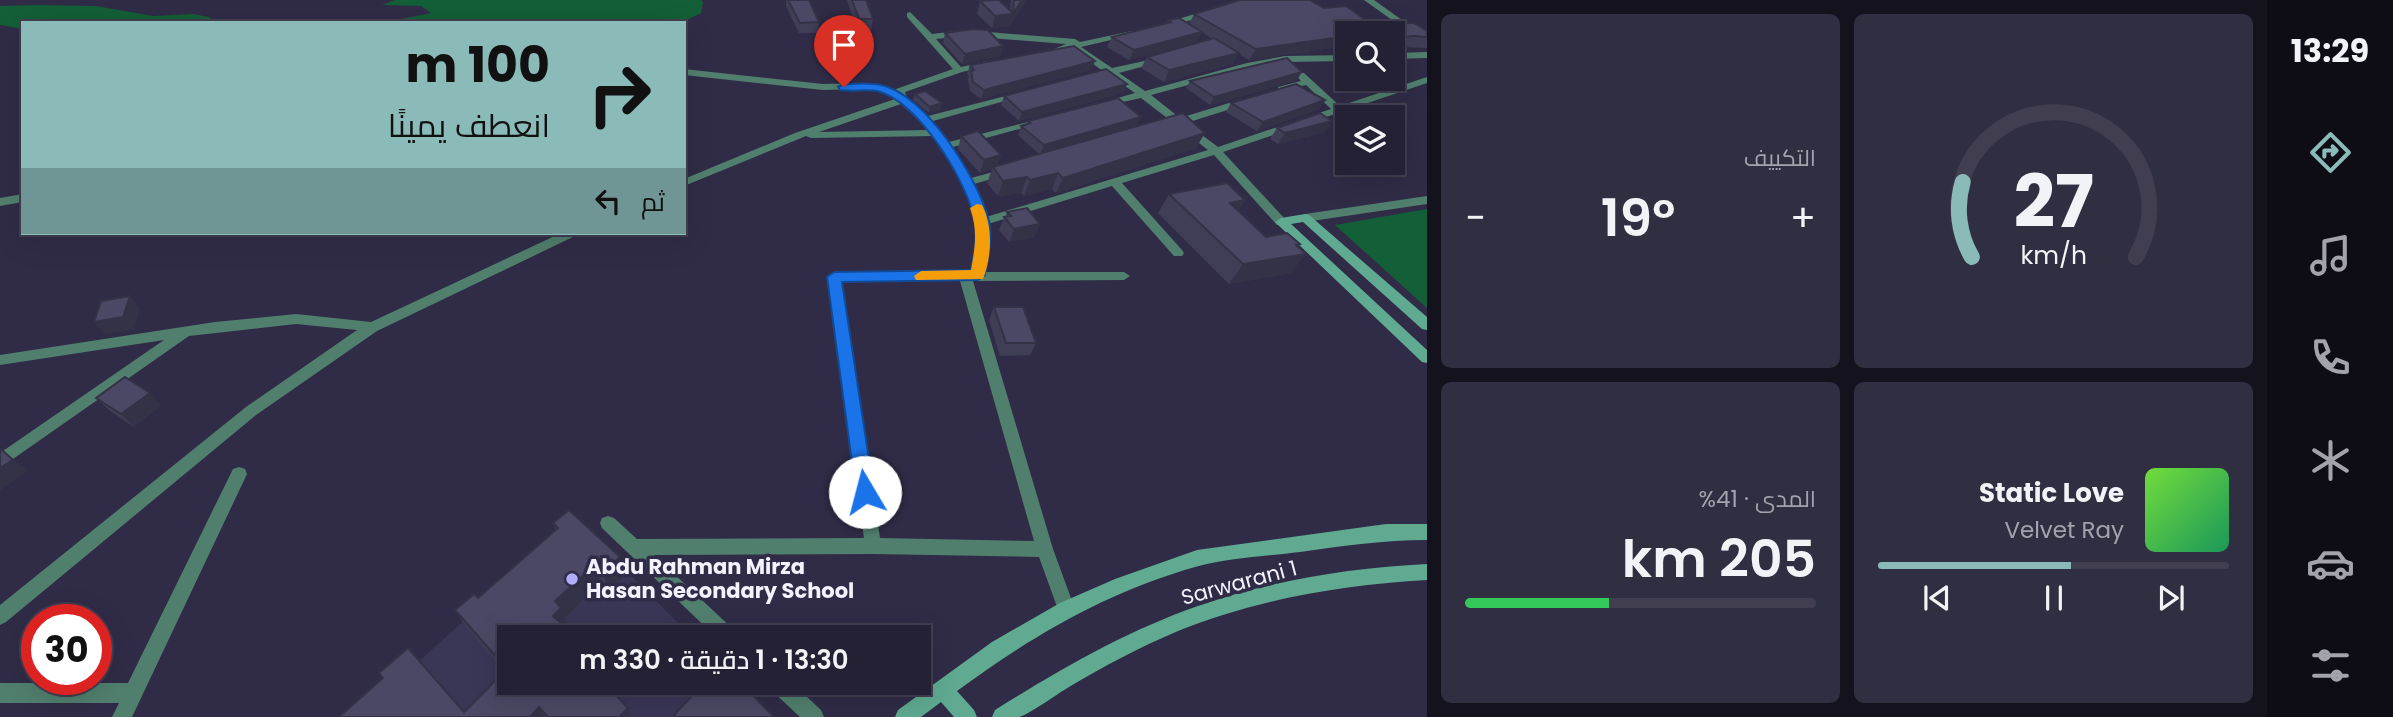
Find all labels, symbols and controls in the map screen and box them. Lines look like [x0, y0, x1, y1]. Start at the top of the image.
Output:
pin [814, 15, 874, 87]
map controls [1335, 21, 1405, 175]
button: search [1335, 21, 1405, 91]
icon: arrive [825, 26, 863, 64]
text: 13:29 [2291, 28, 2369, 73]
text: 100 m [405, 31, 550, 99]
icon: right [574, 49, 665, 140]
text: انعطف يمينًا [388, 103, 550, 148]
button: layers [1335, 105, 1405, 175]
icon: directions [2306, 128, 2355, 177]
text: التكييف [1744, 142, 1816, 174]
text: 27 [2013, 151, 2094, 252]
text: 19° [1601, 181, 1675, 254]
icon: left [589, 182, 627, 220]
text: ثم [641, 184, 665, 220]
text: − [1465, 191, 1486, 244]
text: + [1790, 191, 1816, 244]
icon: music [2306, 231, 2355, 280]
text: km/h [2020, 238, 2087, 273]
icon: phone [2306, 333, 2355, 382]
icon: climate [2306, 436, 2355, 485]
position arrow [828, 455, 902, 529]
text: Static Love [1979, 475, 2124, 511]
text: المدى · 41% [1699, 483, 1816, 515]
text: Velvet Ray [2004, 514, 2124, 546]
text: 205 km [1622, 522, 1816, 595]
icon: car [2306, 539, 2355, 588]
place label: Abdu Rahman Mirza Hasan Secondary School [586, 552, 854, 605]
street label: Sarwarani 1 [1178, 553, 1300, 612]
marker: Abdu Rahman Mirza Hasan Secondary School [564, 571, 580, 587]
icon: previous [1918, 579, 1956, 617]
icon: pause [2035, 579, 2073, 617]
icon: next [2152, 579, 2190, 617]
speed limit sign: 30 [21, 604, 112, 695]
icon: filters [2306, 641, 2355, 690]
text: 13:30 · 1 دقيقة · 330 m [579, 642, 849, 678]

